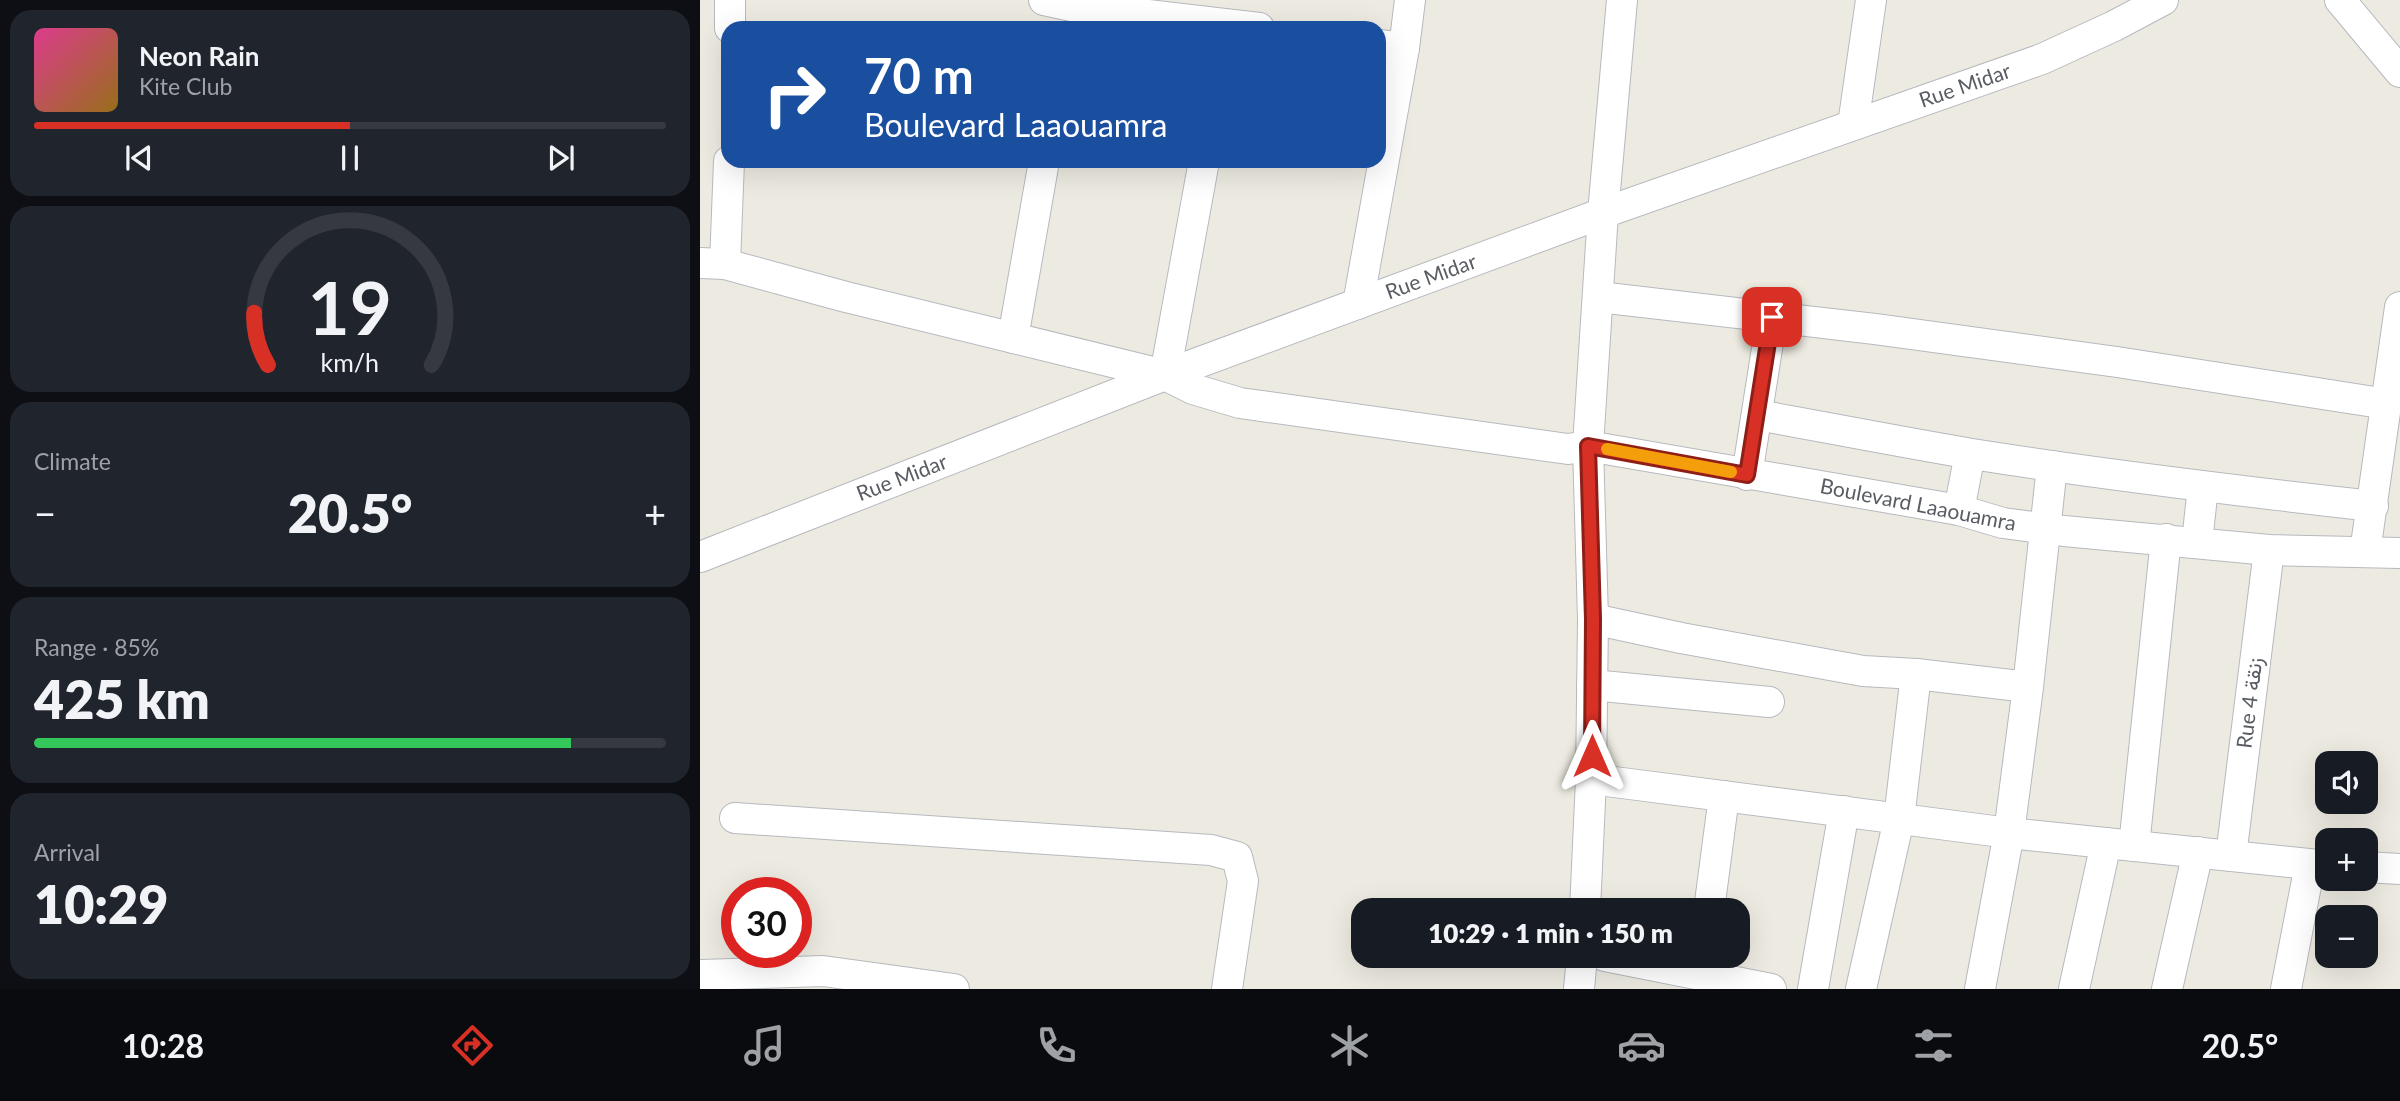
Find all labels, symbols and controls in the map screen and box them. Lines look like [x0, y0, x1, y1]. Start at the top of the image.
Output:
text: Neon Rain [139, 40, 259, 72]
text: 70 m [864, 46, 974, 104]
icon: right [749, 49, 840, 140]
street label: Rue Midar [1915, 57, 2014, 112]
text: Kite Club [139, 72, 232, 100]
text: Boulevard Laaouamra [864, 105, 1167, 144]
icon: previous [120, 139, 158, 177]
icon: pause [331, 139, 369, 177]
icon: next [542, 139, 580, 177]
street label: Rue Midar [1382, 247, 1480, 304]
text: 19 [308, 263, 392, 351]
pin [1742, 287, 1802, 347]
icon: arrive [1753, 298, 1791, 336]
text: km/h [321, 346, 379, 376]
text: Climate [34, 447, 111, 475]
street label: Rue Midar [853, 448, 951, 505]
street label: Boulevard Laaouamra [1818, 472, 2018, 535]
text: 20.5° [288, 482, 412, 544]
text: − [34, 490, 56, 536]
text: + [644, 490, 666, 536]
text: Range · 85% [34, 633, 159, 661]
street label: Rue 4 زنقة [2231, 656, 2268, 750]
text: 425 km [34, 668, 210, 730]
position arrow [1555, 719, 1629, 793]
map controls [2315, 751, 2378, 968]
button: sound [2315, 751, 2378, 814]
button: + [2315, 828, 2378, 891]
text: Arrival [34, 838, 100, 866]
text: 10:29 [34, 873, 168, 935]
speed limit sign: 30 [721, 877, 812, 968]
button: − [2315, 905, 2378, 968]
text: 10:29 · 1 min · 150 m [1428, 917, 1673, 949]
icon: directions [448, 1021, 497, 1070]
icon: music [740, 1021, 789, 1070]
icon: phone [1032, 1021, 1081, 1070]
icon: climate [1325, 1021, 1374, 1070]
icon: car [1617, 1021, 1666, 1070]
icon: filters [1909, 1021, 1958, 1070]
text: 10:28 [122, 1026, 204, 1065]
text: 20.5° [2202, 1026, 2278, 1065]

